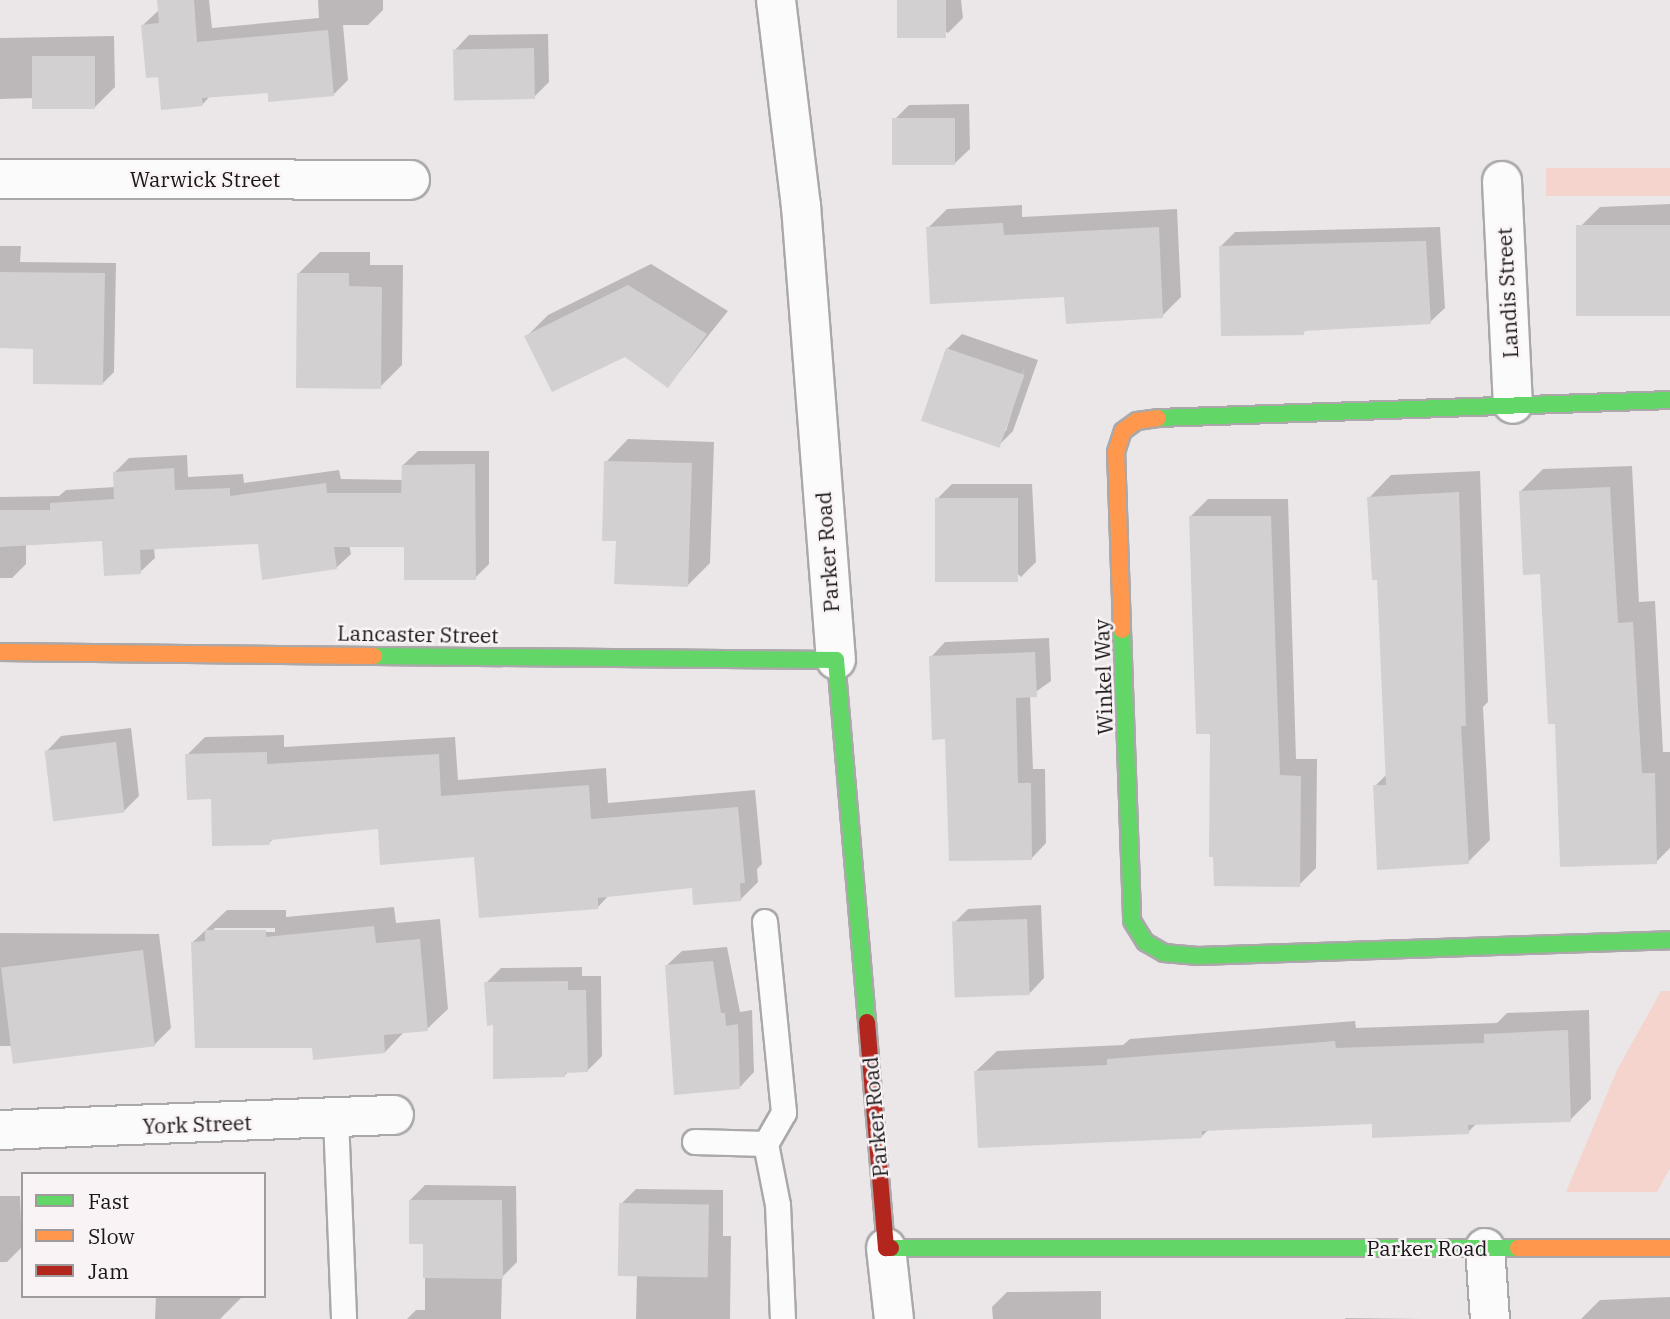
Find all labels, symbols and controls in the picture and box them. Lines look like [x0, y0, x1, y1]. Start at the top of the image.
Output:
street label: Warwick Street [130, 166, 280, 192]
street label: Landis Street [1491, 227, 1523, 359]
street label: Parker Road [810, 491, 844, 613]
street label: Winkel Way [1088, 619, 1118, 735]
street label: Lancaster Street [337, 620, 499, 648]
street label: Parker Road [857, 1056, 893, 1178]
street label: York Street [142, 1110, 252, 1138]
legend [21, 1172, 266, 1298]
text: Fast [88, 1187, 129, 1215]
text: Slow [88, 1222, 135, 1250]
street label: Parker Road [1366, 1235, 1488, 1261]
text: Jam [88, 1257, 129, 1285]

